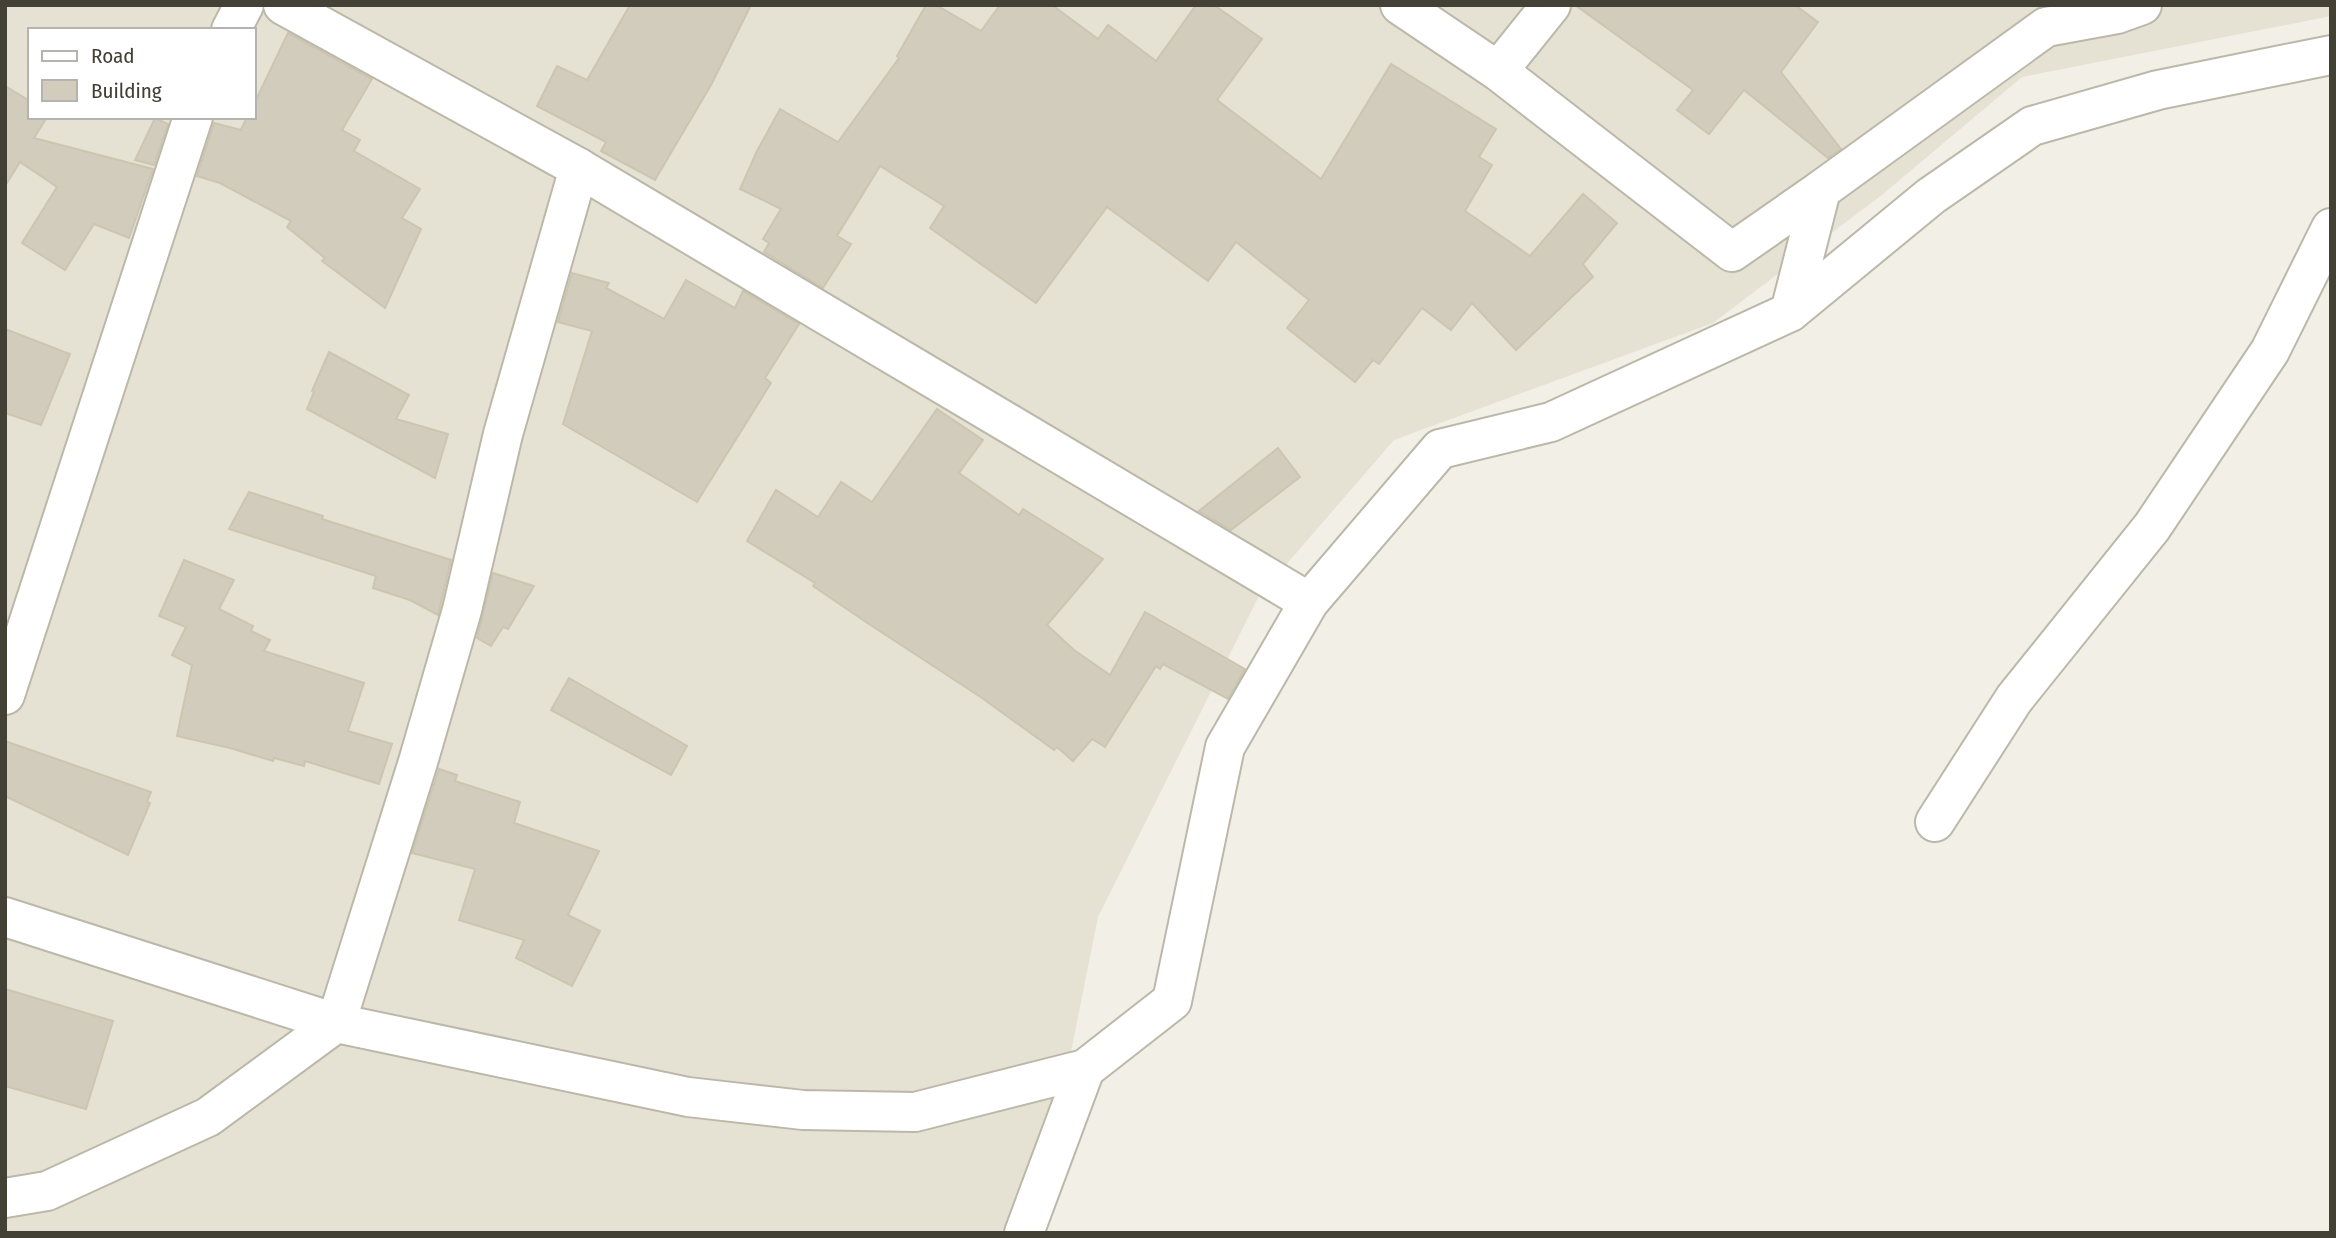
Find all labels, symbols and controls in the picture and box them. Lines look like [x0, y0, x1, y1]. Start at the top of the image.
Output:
legend [28, 28, 256, 119]
text: Road [91, 43, 135, 69]
text: Building [91, 78, 162, 104]

